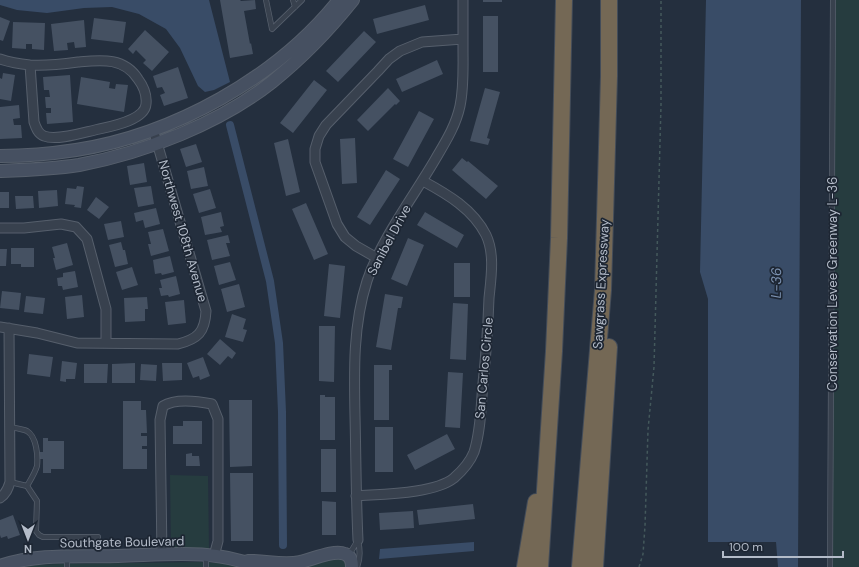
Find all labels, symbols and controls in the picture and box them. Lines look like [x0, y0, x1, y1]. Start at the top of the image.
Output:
street label: Northwest 108th Avenue [155, 158, 211, 304]
street label: Conservation Levee Greenway L-36 [824, 177, 841, 391]
street label: Sanibel Drive [363, 202, 415, 278]
street label: Sawgrass Expressway [589, 219, 613, 349]
water label: L-36 [767, 267, 785, 299]
street label: San Carlos Circle [471, 316, 497, 420]
north arrow [8, 519, 48, 559]
street label: Southgate Boulevard [60, 532, 184, 552]
scale bar [723, 533, 843, 559]
text: 100 m [729, 539, 763, 555]
text: N [24, 542, 32, 556]

